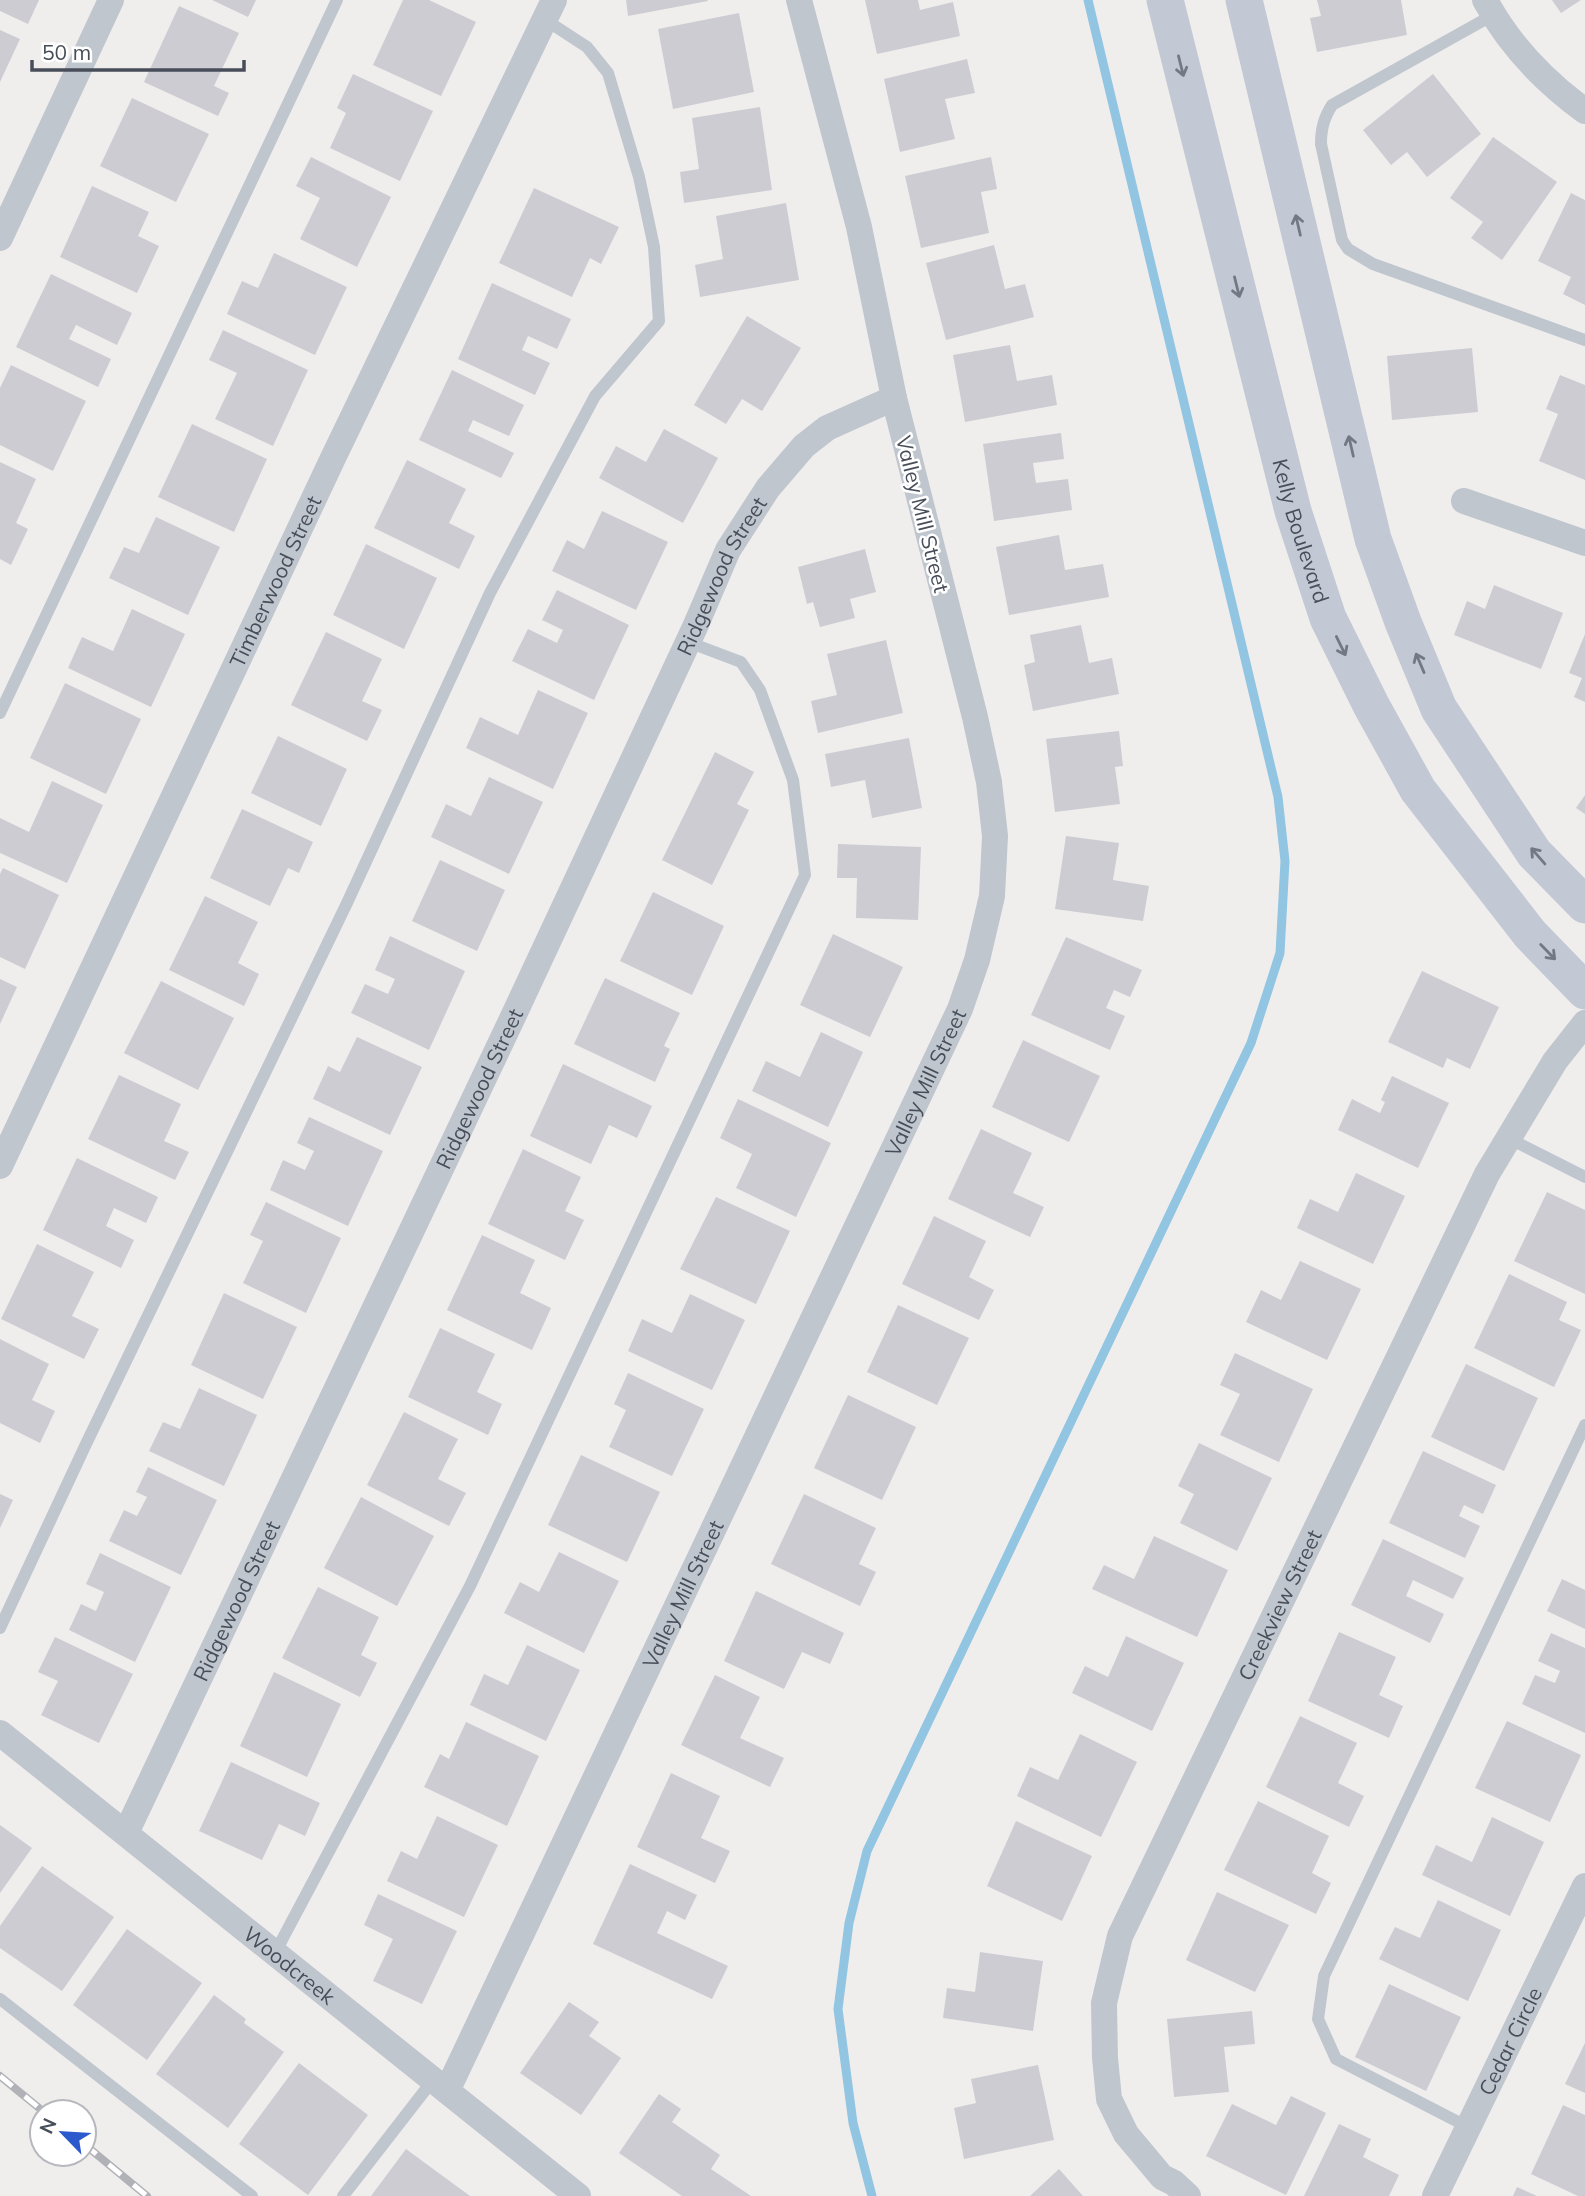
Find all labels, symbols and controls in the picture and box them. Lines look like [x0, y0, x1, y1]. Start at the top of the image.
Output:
scale bar [32, 28, 243, 72]
text: 50 m [42, 39, 91, 65]
one-way arrow [1175, 54, 1188, 77]
one-way arrow [1291, 214, 1304, 237]
one-way arrow [1231, 275, 1244, 298]
street label: Valley Mill Street [891, 433, 955, 595]
one-way arrow [1344, 436, 1357, 458]
street label: Kelly Boulevard [1267, 456, 1335, 606]
street label: Timberwood Street [223, 491, 326, 671]
street label: Ridgewood Street [671, 492, 772, 659]
one-way arrow [1335, 635, 1349, 656]
one-way arrow [1413, 652, 1426, 674]
one-way arrow [1530, 847, 1546, 865]
one-way arrow [1539, 943, 1556, 960]
street label: Ridgewood Street [430, 1004, 528, 1173]
street label: Valley Mill Street [879, 1004, 971, 1161]
street label: Ridgewood Street [187, 1516, 285, 1685]
street label: Valley Mill Street [636, 1516, 729, 1672]
street label: Creekview Street [1232, 1525, 1327, 1685]
street label: Woodcreek [238, 1920, 341, 2010]
street label: Cedar Circle [1473, 1983, 1547, 2100]
north arrow [28, 2098, 98, 2168]
text: N [34, 2114, 62, 2137]

